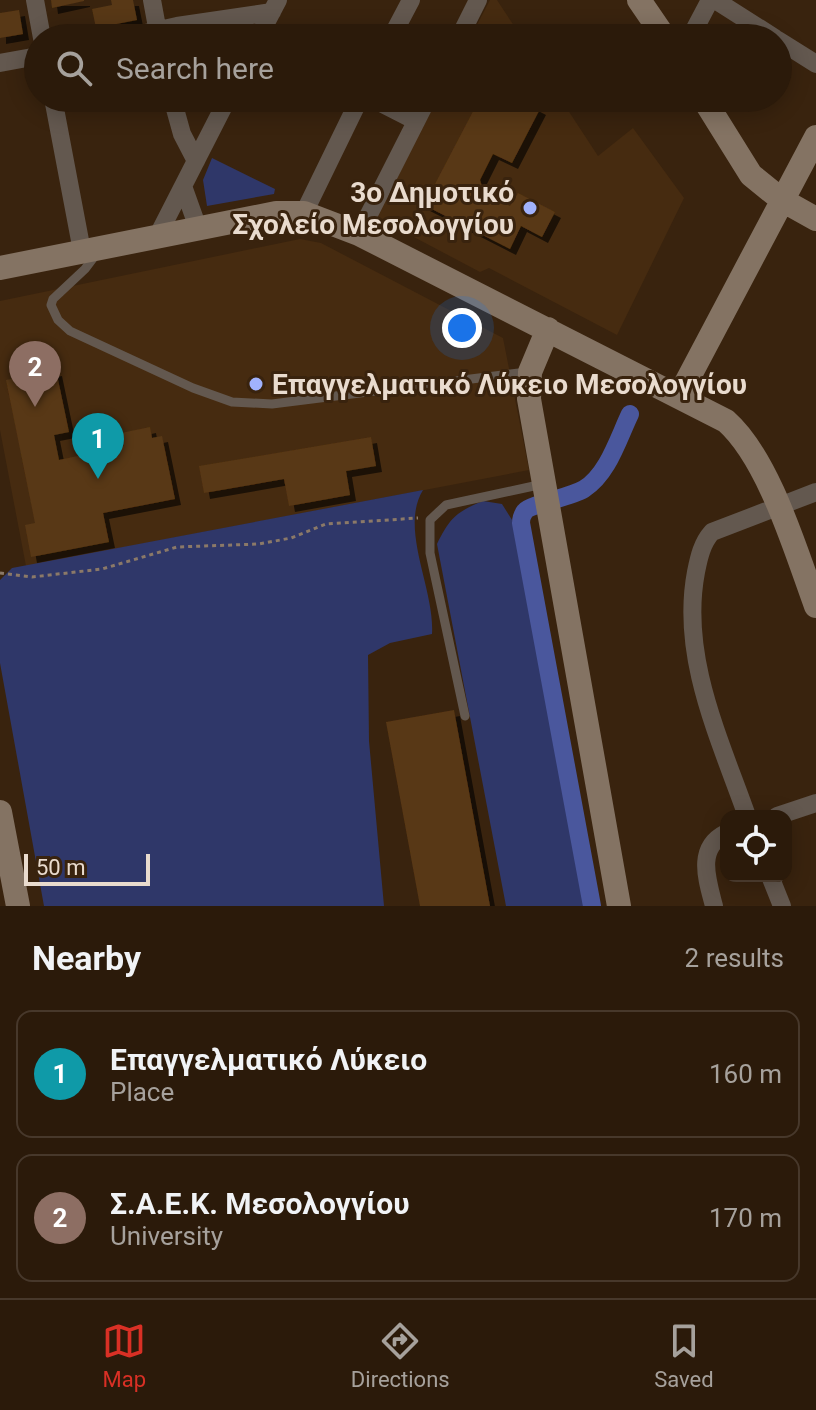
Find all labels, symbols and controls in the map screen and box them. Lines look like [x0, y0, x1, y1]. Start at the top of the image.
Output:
search box [24, 24, 792, 112]
icon: search [52, 46, 96, 90]
text: Search here [116, 51, 274, 86]
place label: 3ο Δημοτικό Σχολείο Μεσολογγίου [232, 176, 514, 241]
marker: 3ο Δημοτικό Σχολείο Μεσολογγίου [521, 199, 539, 217]
your location [442, 308, 482, 348]
pin: 2 [9, 341, 61, 407]
place label: Επαγγελματικό Λύκειο Μεσολογγίου [272, 368, 747, 401]
marker: Επαγγελματικό Λύκειο Μεσολογγίου [247, 375, 265, 393]
pin: 1 [72, 413, 124, 479]
map controls [720, 810, 792, 882]
button: locate [720, 810, 792, 882]
scale bar [24, 850, 150, 886]
text: 50 m [36, 855, 85, 880]
text: Nearby [32, 938, 141, 978]
text: 2 results [685, 943, 784, 973]
text: Επαγγελματικό Λύκειο [110, 1042, 427, 1077]
text: 1 [53, 1059, 67, 1089]
text: 160 m [709, 1059, 782, 1089]
text: Place [110, 1077, 174, 1107]
text: Σ.Α.Ε.Κ. Μεσολογγίου [110, 1186, 410, 1221]
text: 2 [53, 1203, 67, 1233]
text: 170 m [709, 1203, 782, 1233]
text: University [110, 1221, 223, 1251]
tab: Map [102, 1319, 146, 1392]
tab: Directions [351, 1319, 450, 1392]
tab: Saved [654, 1319, 714, 1392]

